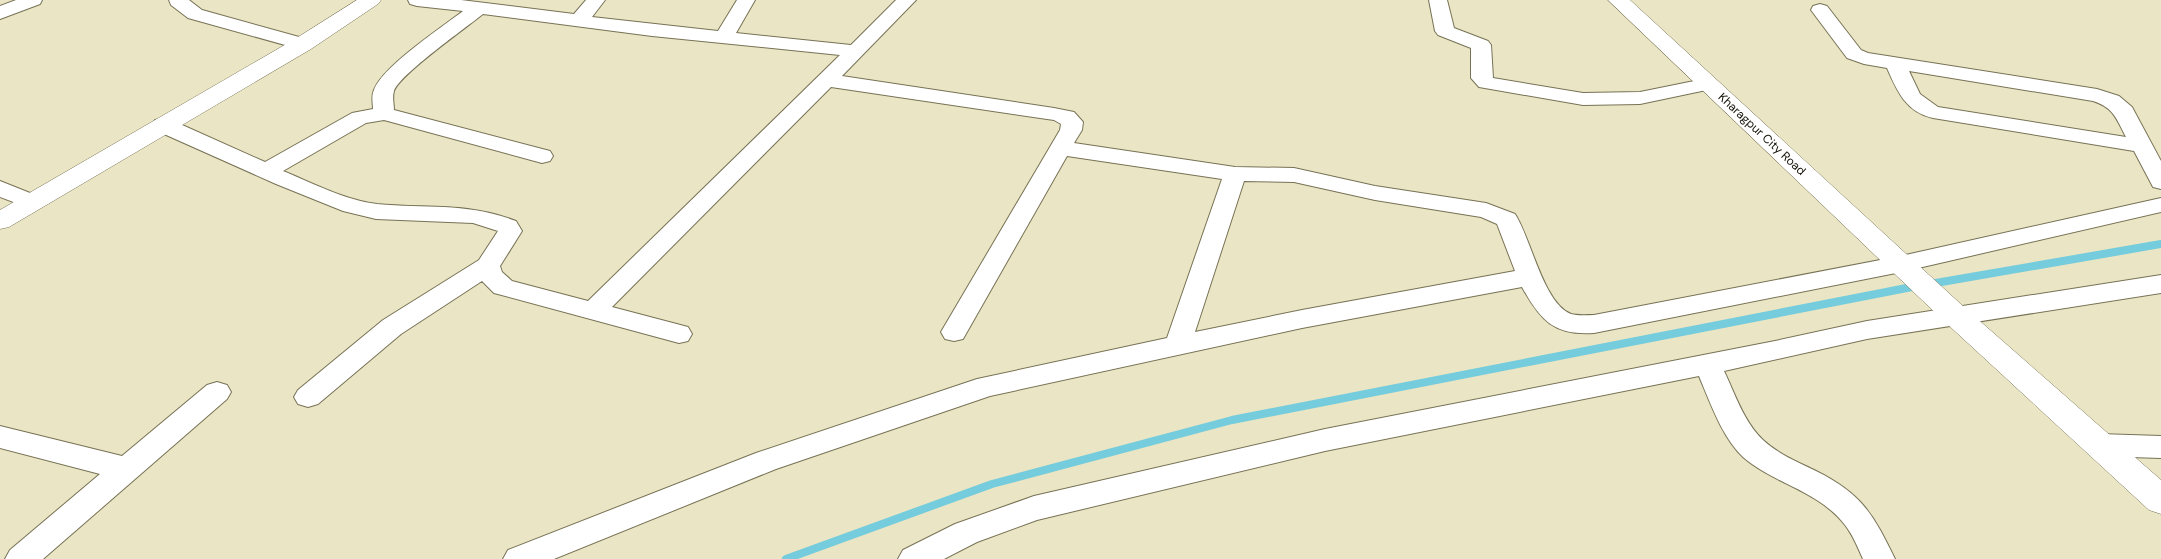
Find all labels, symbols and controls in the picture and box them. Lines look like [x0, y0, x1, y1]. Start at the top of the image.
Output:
street label: Kharagpur City Road [1715, 89, 1809, 179]

